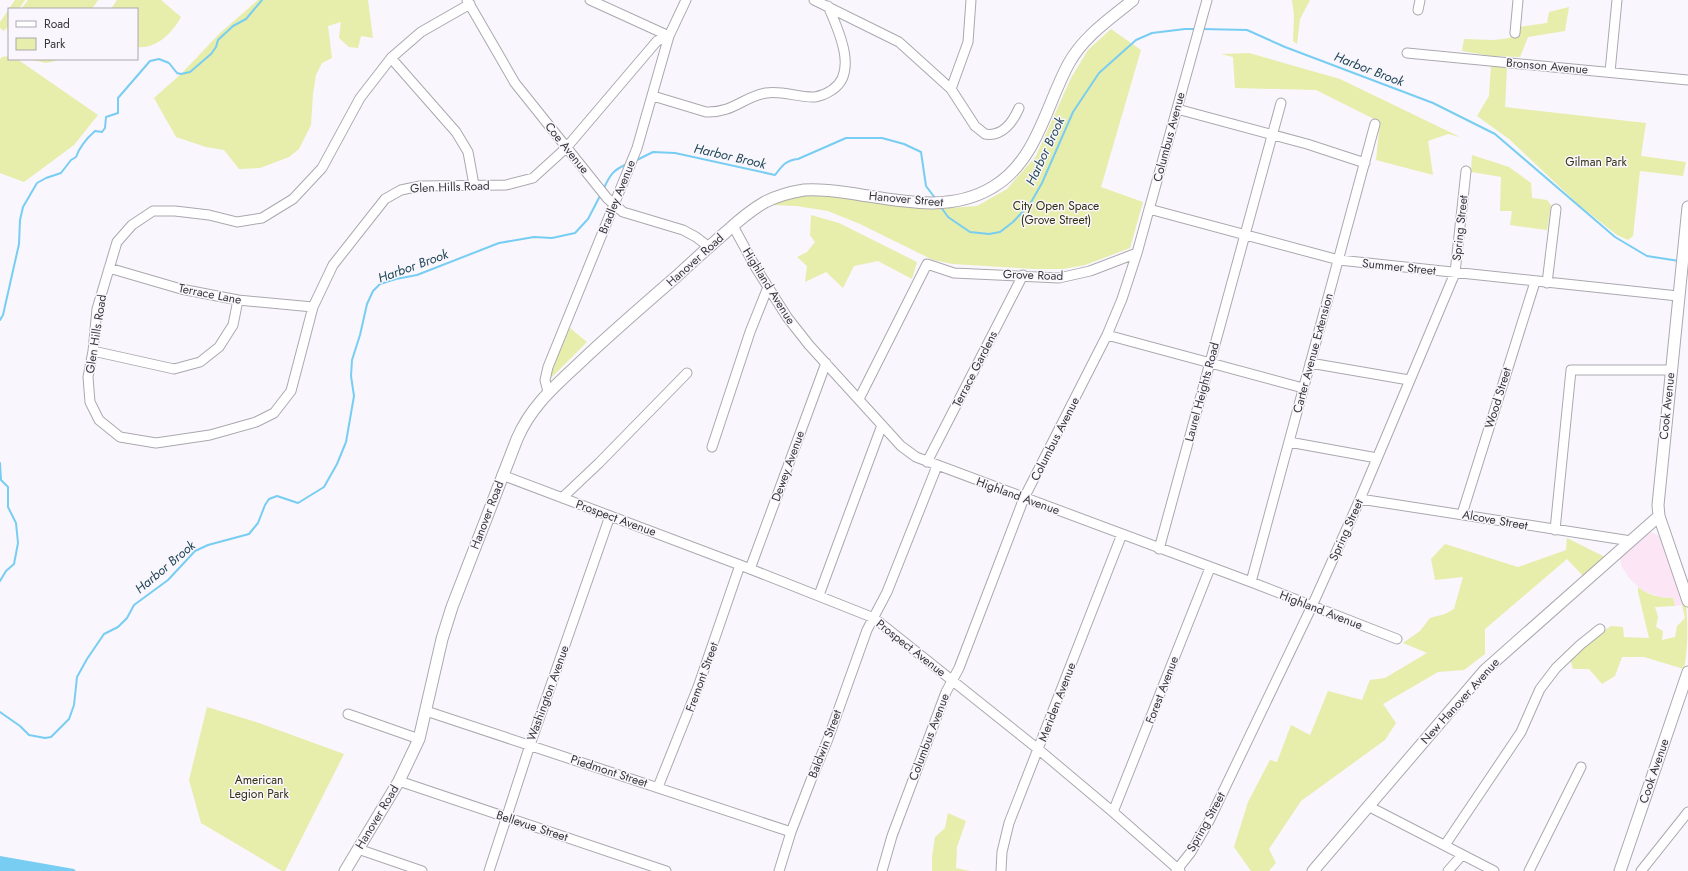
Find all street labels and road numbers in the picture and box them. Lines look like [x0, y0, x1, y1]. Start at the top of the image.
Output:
street label: Bronson Avenue [1505, 53, 1589, 79]
street label: Columbus Avenue [1148, 90, 1190, 184]
street label: Coe Avenue [541, 118, 593, 178]
street label: Bradley Avenue [594, 157, 640, 237]
street label: Glen Hills Road [410, 177, 490, 197]
street label: Hanover Street [868, 187, 944, 211]
street label: Spring Street [1448, 194, 1472, 262]
street label: Hanover Road [662, 229, 728, 291]
street label: Highland Avenue [738, 244, 800, 328]
street label: Summer Street [1361, 254, 1437, 280]
street label: Grove Road [1003, 265, 1063, 285]
street label: Terrace Lane [177, 279, 243, 309]
street label: Carter Avenue Extension [1288, 291, 1338, 415]
street label: Glen Hills Road [81, 293, 111, 375]
street label: Terrace Gardens [948, 328, 1002, 410]
street label: Laurel Heights Road [1180, 340, 1224, 444]
street label: Wood Street [1480, 365, 1516, 431]
street label: Cook Avenue [1655, 371, 1679, 441]
street label: Columbus Avenue [1026, 394, 1084, 484]
street label: Dewey Avenue [767, 428, 809, 504]
street label: Highland Avenue [974, 473, 1062, 519]
street label: Hanover Road [466, 478, 508, 552]
street label: Prospect Avenue [573, 495, 659, 541]
street label: Spring Street [1324, 496, 1368, 564]
street label: Alcove Street [1461, 505, 1529, 535]
street label: Highland Avenue [1277, 586, 1365, 634]
street label: Prospect Avenue [872, 615, 950, 681]
street label: Fremont Street [681, 639, 723, 714]
street label: Washington Avenue [522, 643, 574, 743]
street label: Forest Avenue [1141, 654, 1183, 726]
street label: New Hanover Avenue [1416, 654, 1504, 748]
street label: Meriden Avenue [1034, 660, 1080, 744]
street label: Columbus Avenue [904, 691, 954, 783]
street label: Baldwin Street [804, 707, 846, 781]
street label: Cook Avenue [1634, 736, 1674, 806]
street label: Piedmont Street [568, 750, 650, 792]
street label: Hanover Road [351, 782, 403, 852]
street label: Spring Street [1182, 789, 1230, 855]
street label: Bellevue Street [494, 806, 570, 846]

